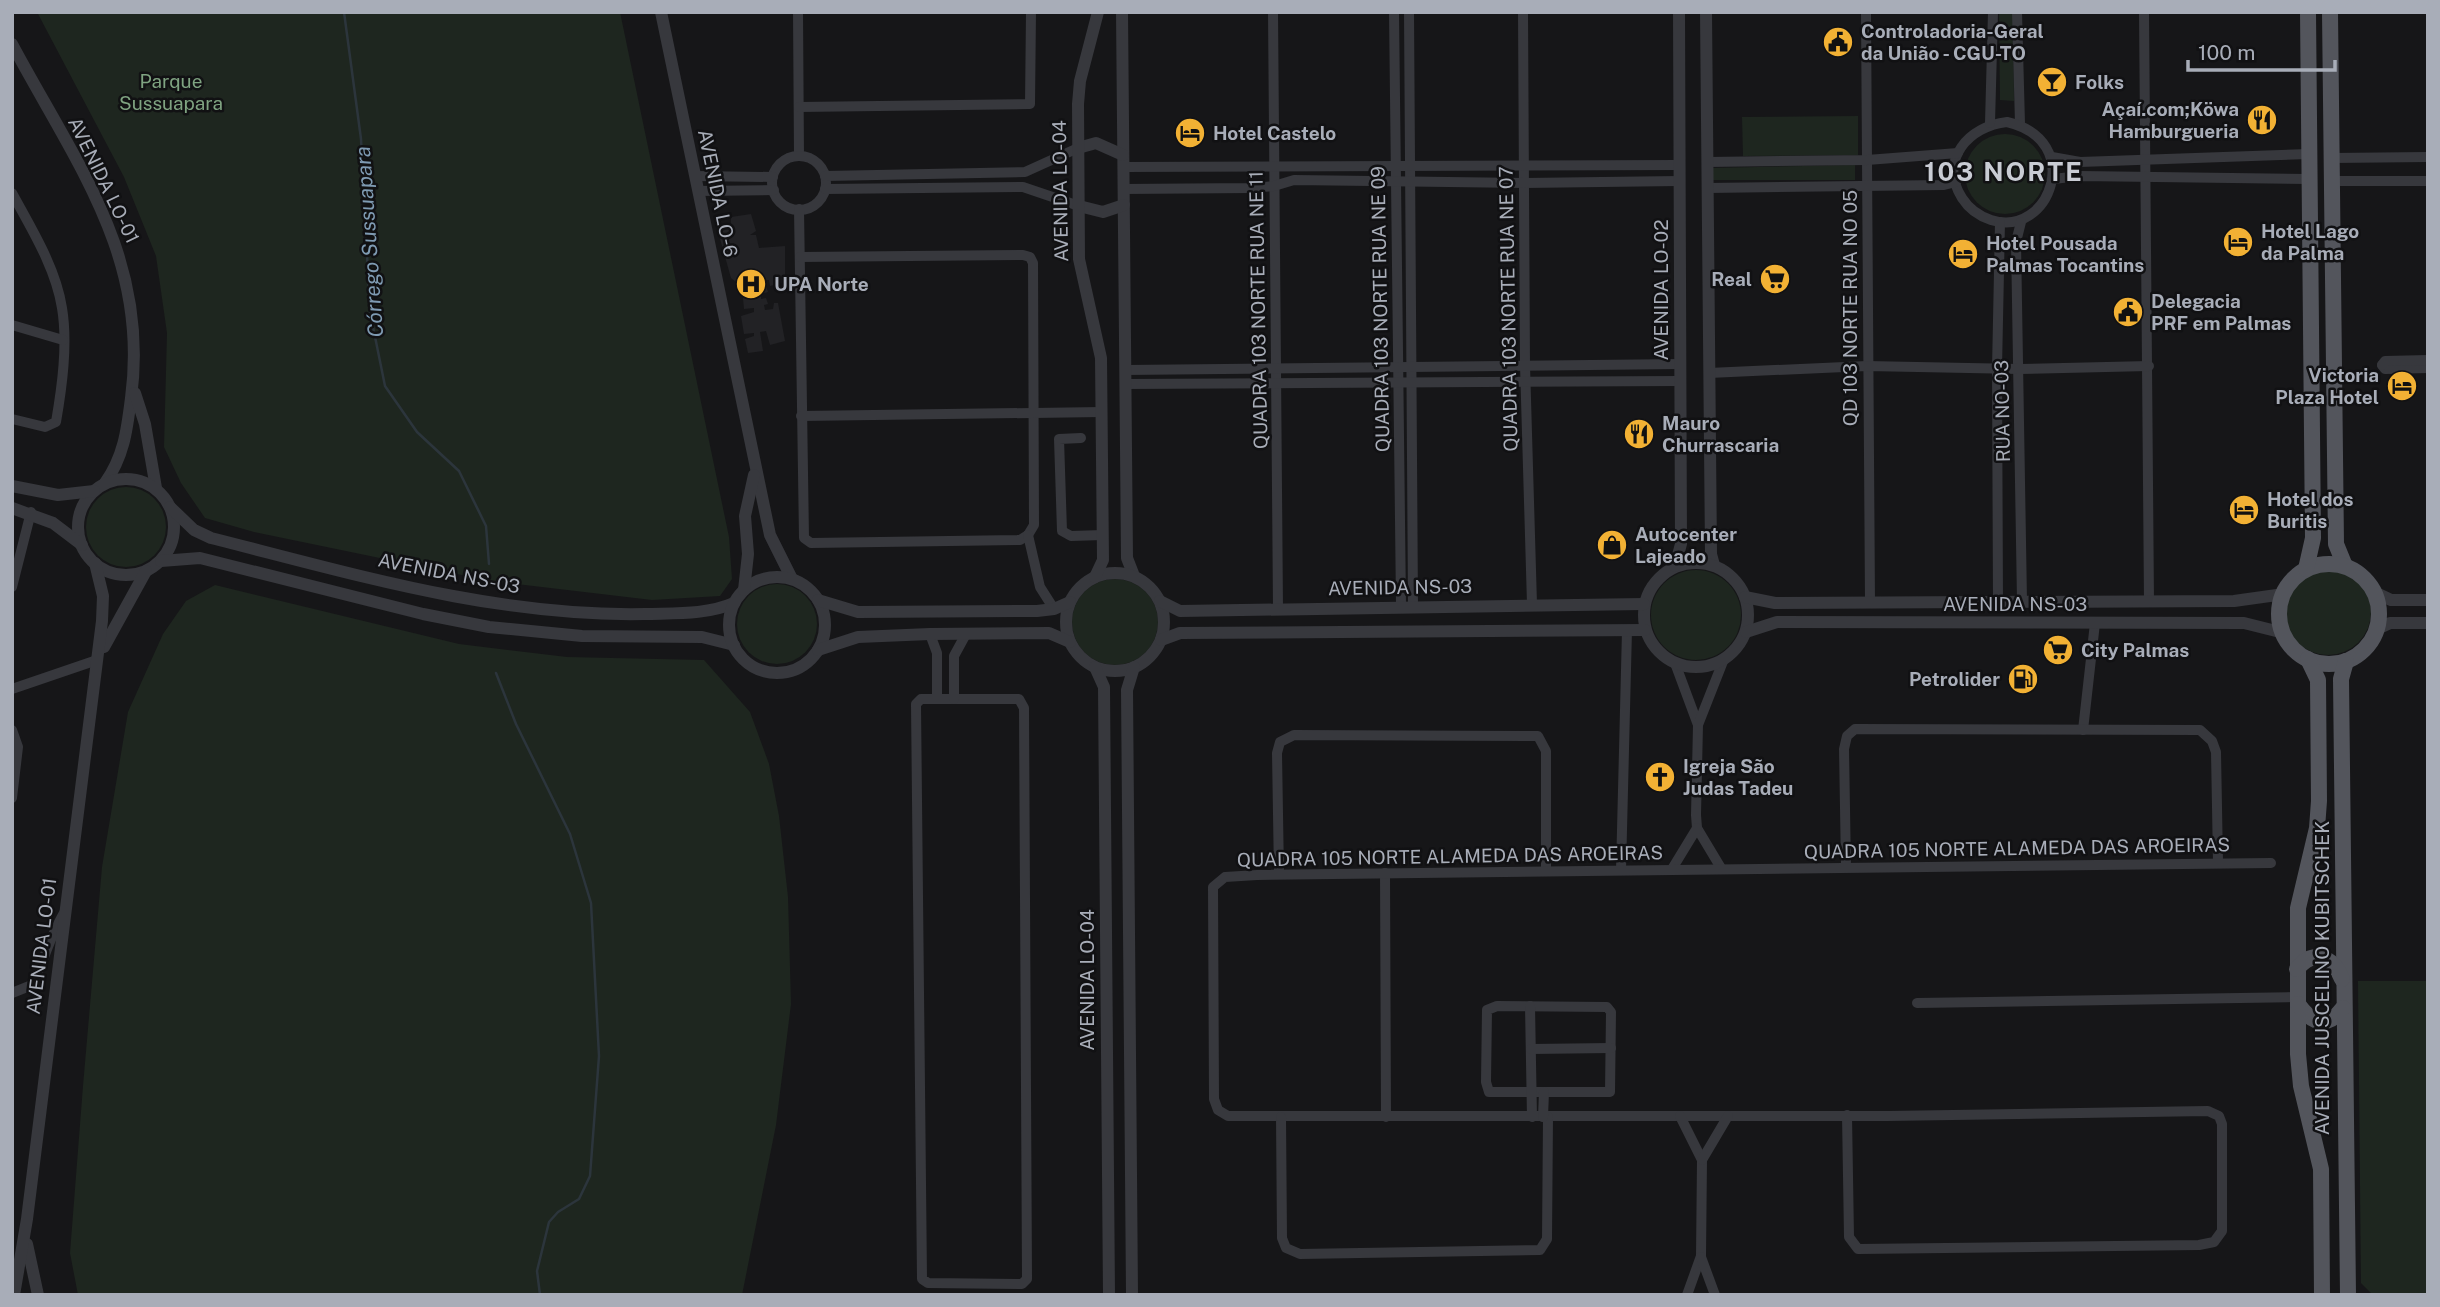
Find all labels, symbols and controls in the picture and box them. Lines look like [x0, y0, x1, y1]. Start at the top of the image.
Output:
place label: Controladoria-Geral da União - CGU-TO [1861, 20, 2044, 64]
public building icon: Controladoria-Geral da União - CGU-TO [1821, 25, 1855, 59]
scale bar [2188, 28, 2335, 72]
text: 100 m [2198, 40, 2255, 65]
bar icon: Folks [2035, 65, 2069, 99]
park label: Parque Sussuapara [119, 70, 223, 114]
place label: Folks [2075, 71, 2124, 93]
place label: Açaí.com;Köwa Hamburgueria [2102, 98, 2239, 142]
restaurant icon: Açaí.com;Köwa Hamburgueria [2245, 103, 2279, 137]
street label: AVENIDA LO-01 [64, 113, 144, 247]
hotel icon: Hotel Castelo [1173, 116, 1207, 150]
street label: AVENIDA LO-04 [1048, 120, 1072, 262]
place label: Hotel Castelo [1213, 122, 1336, 144]
street label: AVENIDA LO-6 [694, 127, 742, 259]
water label: Córrego Sussuapara [350, 146, 388, 338]
district label: 103 NORTE [1924, 156, 2084, 187]
street label: QUADRA 103 NORTE RUA NE 09 [1367, 166, 1393, 452]
street label: QUADRA 103 NORTE RUA NE 07 [1495, 166, 1521, 452]
street label: QUADRA 103 NORTE RUA NE 11 [1245, 171, 1271, 449]
street label: QD 103 NORTE RUA NO 05 [1839, 190, 1861, 426]
street label: AVENIDA LO-02 [1650, 219, 1672, 361]
place label: Hotel Lago da Palma [2261, 220, 2359, 264]
hotel icon: Hotel Lago da Palma [2221, 225, 2255, 259]
place label: Hotel Pousada Palmas Tocantins [1986, 232, 2144, 276]
hotel icon: Hotel Pousada Palmas Tocantins [1946, 237, 1980, 271]
supermarket icon: Real [1758, 262, 1792, 296]
hospital icon: UPA Norte [734, 267, 768, 301]
place label: Real [1711, 268, 1752, 290]
place label: UPA Norte [774, 273, 869, 295]
place label: Delegacia PRF em Palmas [2151, 290, 2291, 334]
public building icon: Delegacia PRF em Palmas [2111, 295, 2145, 329]
street label: RUA NO-03 [1990, 360, 2014, 462]
place label: Victoria Plaza Hotel [2275, 364, 2379, 408]
hotel icon: Victoria Plaza Hotel [2385, 369, 2419, 403]
place label: Mauro Churrascaria [1662, 412, 1779, 456]
restaurant icon: Mauro Churrascaria [1622, 417, 1656, 451]
place label: Hotel dos Buritis [2267, 488, 2353, 532]
hotel icon: Hotel dos Buritis [2227, 493, 2261, 527]
place label: Autocenter Lajeado [1635, 523, 1737, 567]
shop icon: Autocenter Lajeado [1595, 528, 1629, 562]
street label: AVENIDA NS-03 [376, 548, 522, 598]
street label: AVENIDA NS-03 [1328, 575, 1472, 599]
street label: AVENIDA NS-03 [1943, 593, 2087, 615]
supermarket icon: City Palmas [2041, 633, 2075, 667]
place label: City Palmas [2081, 639, 2189, 661]
fuel station icon: Petrolider [2006, 662, 2040, 696]
place label: Petrolider [1909, 668, 2000, 690]
place label: Igreja São Judas Tadeu [1683, 755, 1793, 799]
church icon: Igreja São Judas Tadeu [1643, 760, 1677, 794]
street label: AVENIDA JUSCELINO KUBITSCHEK [2311, 821, 2333, 1135]
street label: QUADRA 105 NORTE ALAMEDA DAS AROEIRAS [1804, 833, 2230, 863]
street label: QUADRA 105 NORTE ALAMEDA DAS AROEIRAS [1237, 841, 1663, 871]
street label: AVENIDA LO-01 [22, 876, 60, 1016]
street label: AVENIDA LO-04 [1076, 909, 1098, 1051]

